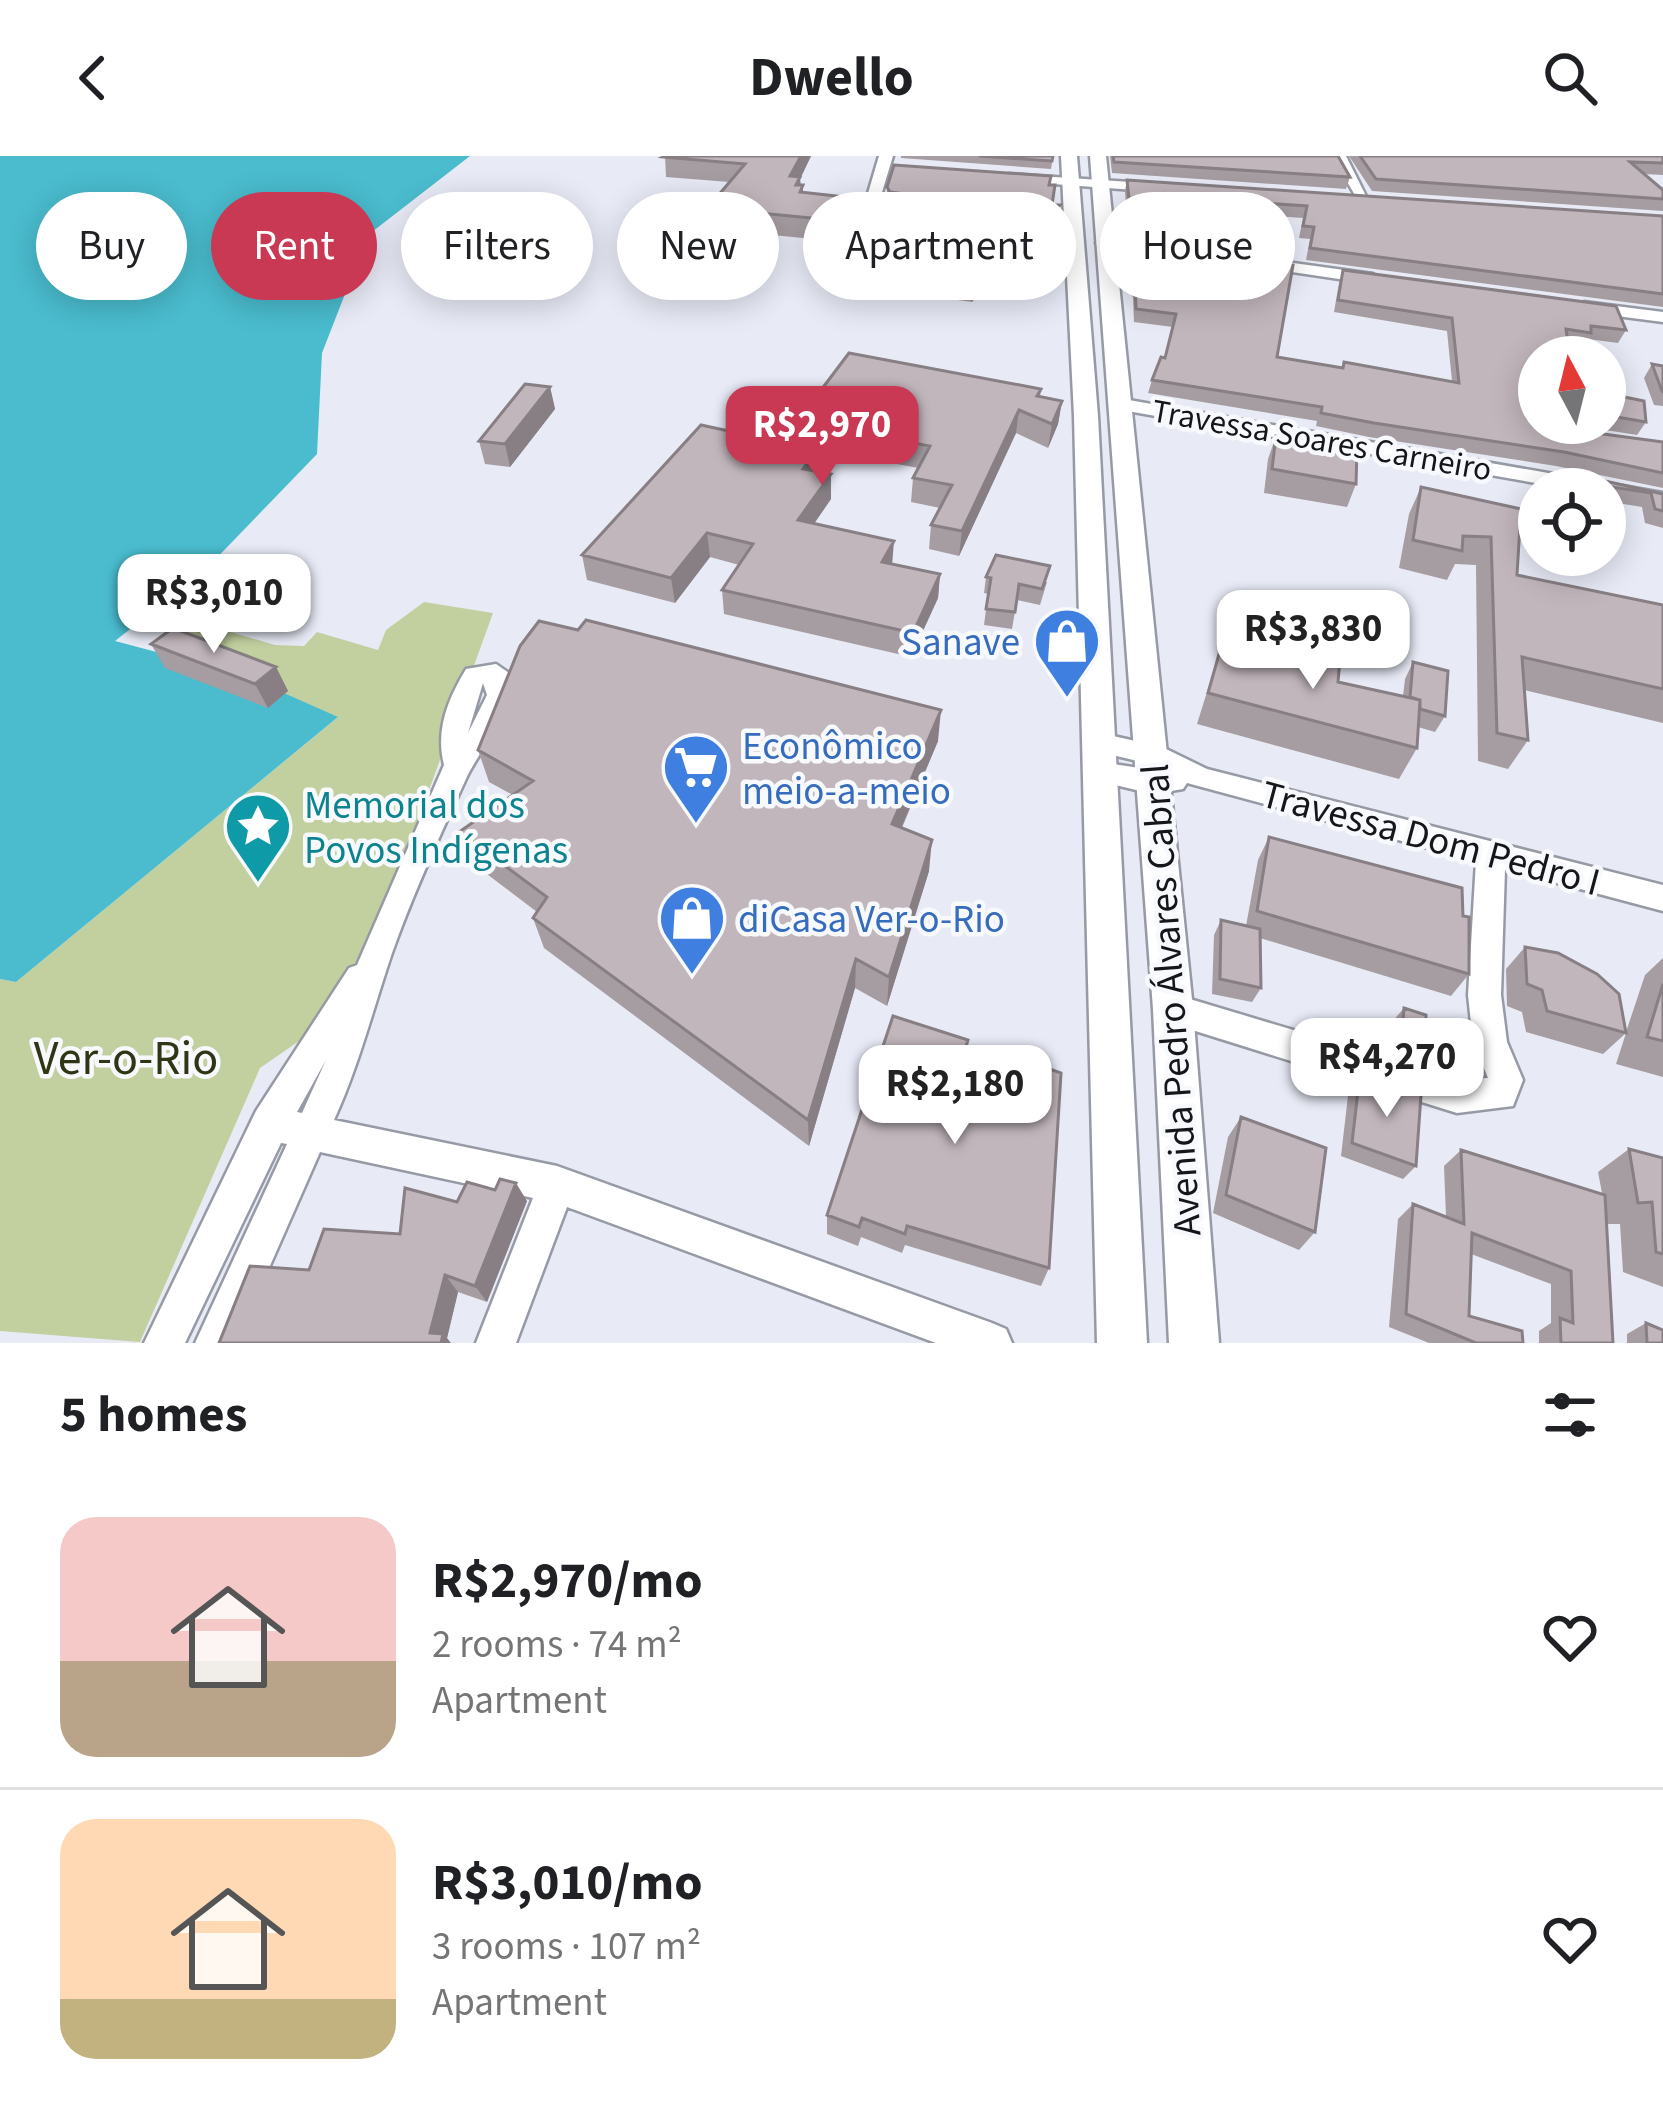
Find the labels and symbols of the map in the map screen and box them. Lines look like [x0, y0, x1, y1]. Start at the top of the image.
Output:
north arrow [1518, 336, 1626, 444]
pin: R$2,970 [711, 386, 933, 488]
street label: Travessa Soares Carneiro [1148, 387, 1495, 493]
pin: R$3,010 [103, 554, 325, 656]
pin: R$3,830 [1202, 590, 1424, 692]
shop icon: Sanave [1032, 606, 1102, 700]
place label: Sanave [901, 615, 1020, 671]
place label: Econômico meio-a-meio [742, 719, 951, 820]
supermarket icon: Econômico meio-a-meio [661, 732, 731, 826]
street label: Avenida Pedro Álvares Cabral [1128, 762, 1216, 1238]
street label: Travessa Dom Pedro I [1255, 767, 1606, 911]
place label: Memorial dos Povos Indígenas [304, 778, 568, 879]
place icon: Memorial dos Povos Indígenas [223, 791, 293, 885]
shop icon: diCasa Ver-o-Rio [657, 883, 727, 977]
place label: diCasa Ver-o-Rio [738, 892, 1005, 948]
pin: R$4,270 [1276, 1018, 1498, 1120]
park label: Ver-o-Rio [34, 1025, 218, 1093]
pin: R$2,180 [844, 1045, 1066, 1147]

